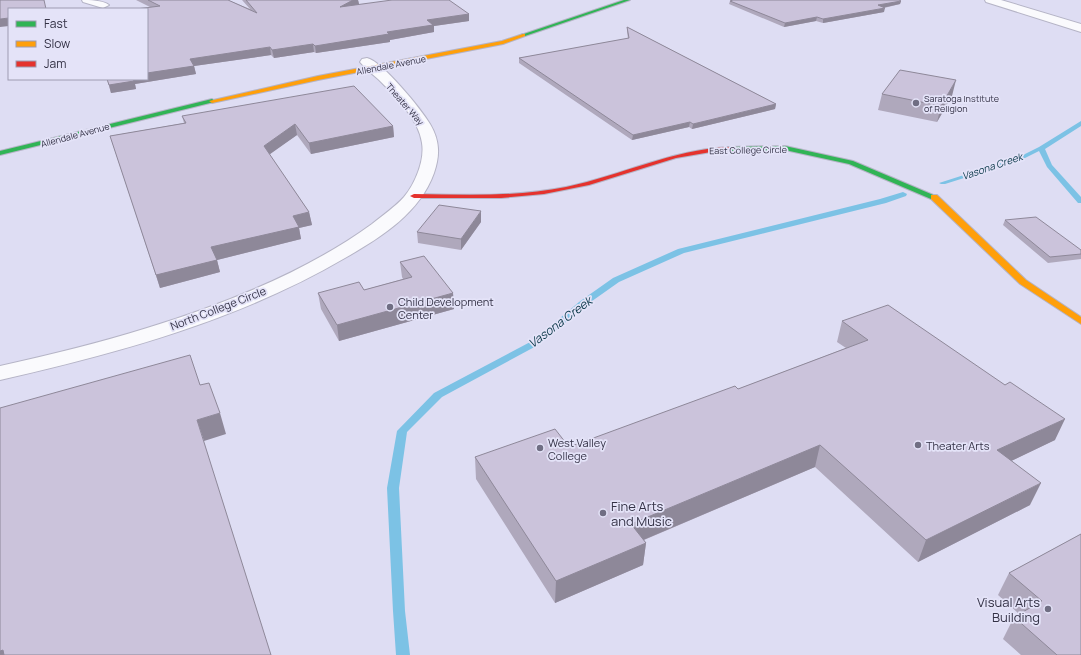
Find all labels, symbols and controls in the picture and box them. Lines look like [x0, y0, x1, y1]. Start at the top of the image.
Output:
legend [8, 8, 148, 80]
text: Fast [44, 15, 68, 32]
text: Slow [44, 35, 70, 52]
street label: Allendale Avenue [355, 52, 427, 78]
text: Jam [44, 55, 66, 72]
street label: Theater Way [383, 80, 427, 128]
place label: Saratoga Institute of Religion [924, 92, 999, 115]
marker: Saratoga Institute of Religion [911, 98, 921, 108]
street label: Allendale Avenue [39, 120, 111, 150]
street label: East College Circle [709, 143, 787, 157]
water label: Vasona Creek [960, 148, 1026, 183]
street label: North College Circle [168, 283, 269, 333]
water label: Vasona Creek [525, 291, 597, 352]
place label: Child Development Center [398, 294, 494, 322]
marker: Child Development Center [385, 302, 395, 312]
place label: West Valley College [548, 435, 606, 463]
place label: Theater Arts [926, 438, 990, 453]
marker: Theater Arts [913, 440, 923, 450]
marker: West Valley College [535, 443, 545, 453]
place label: Fine Arts and Music [611, 497, 672, 530]
marker: Fine Arts and Music [598, 508, 608, 518]
place label: Visual Arts Building [977, 593, 1040, 626]
marker: Visual Arts Building [1043, 604, 1053, 614]

